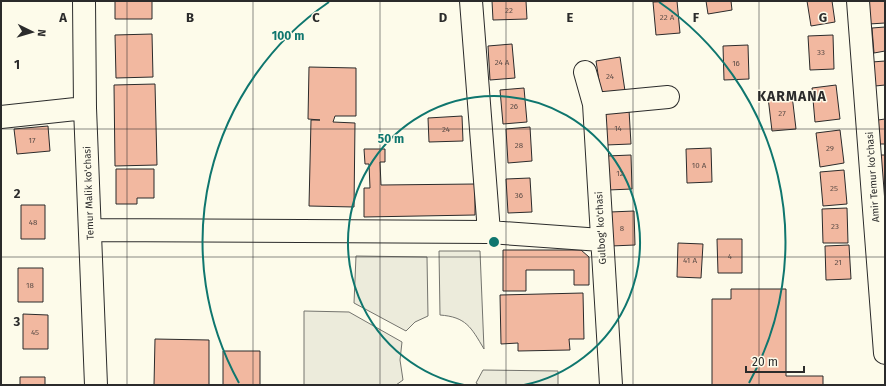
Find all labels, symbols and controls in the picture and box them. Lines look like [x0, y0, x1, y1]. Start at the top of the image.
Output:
house number: 22 [505, 6, 513, 15]
text: A [58, 10, 67, 25]
text: B [186, 10, 194, 25]
text: C [312, 10, 320, 25]
text: D [439, 10, 448, 25]
text: E [567, 10, 574, 25]
text: F [693, 10, 700, 25]
text: G [819, 10, 827, 25]
north arrow [12, 12, 52, 52]
house number: 22 А [660, 13, 675, 22]
text: N [35, 29, 48, 37]
text: 100 m [272, 29, 304, 43]
house number: 33 [817, 48, 825, 57]
text: 1 [14, 57, 20, 72]
house number: 24 А [495, 58, 510, 67]
house number: 16 [732, 59, 740, 68]
house number: 24 [606, 72, 615, 81]
district label: KARMANA [757, 88, 827, 105]
house number: 26 [510, 102, 518, 111]
house number: 27 [778, 109, 786, 118]
house number: 14 [614, 124, 623, 133]
house number: 24 [442, 125, 451, 134]
street label: Amir Temur ko'chasi [864, 131, 882, 223]
text: 50 m [378, 132, 404, 146]
house number: 17 [28, 136, 36, 145]
house number: 28 [515, 141, 524, 150]
house number: 29 [826, 144, 834, 153]
street label: Temur Malik ko'chasi [81, 146, 97, 240]
house number: 10 А [692, 161, 707, 170]
house number: 12 [616, 169, 624, 178]
house number: 25 [830, 184, 838, 193]
text: 2 [14, 186, 21, 201]
house number: 36 [515, 191, 523, 200]
street label: Gulbog' ko'chasi [593, 191, 609, 265]
house number: 48 [29, 218, 38, 227]
house number: 23 [831, 222, 839, 231]
house number: 8 [620, 224, 625, 233]
centre of rings [487, 235, 501, 249]
house number: 4 [728, 252, 733, 261]
house number: 41 А [683, 256, 697, 265]
house number: 21 [834, 258, 842, 267]
house number: 18 [26, 281, 35, 290]
text: 3 [13, 314, 21, 329]
house number: 45 [31, 328, 39, 337]
scale bar [746, 348, 804, 374]
text: 20 m [752, 355, 778, 369]

